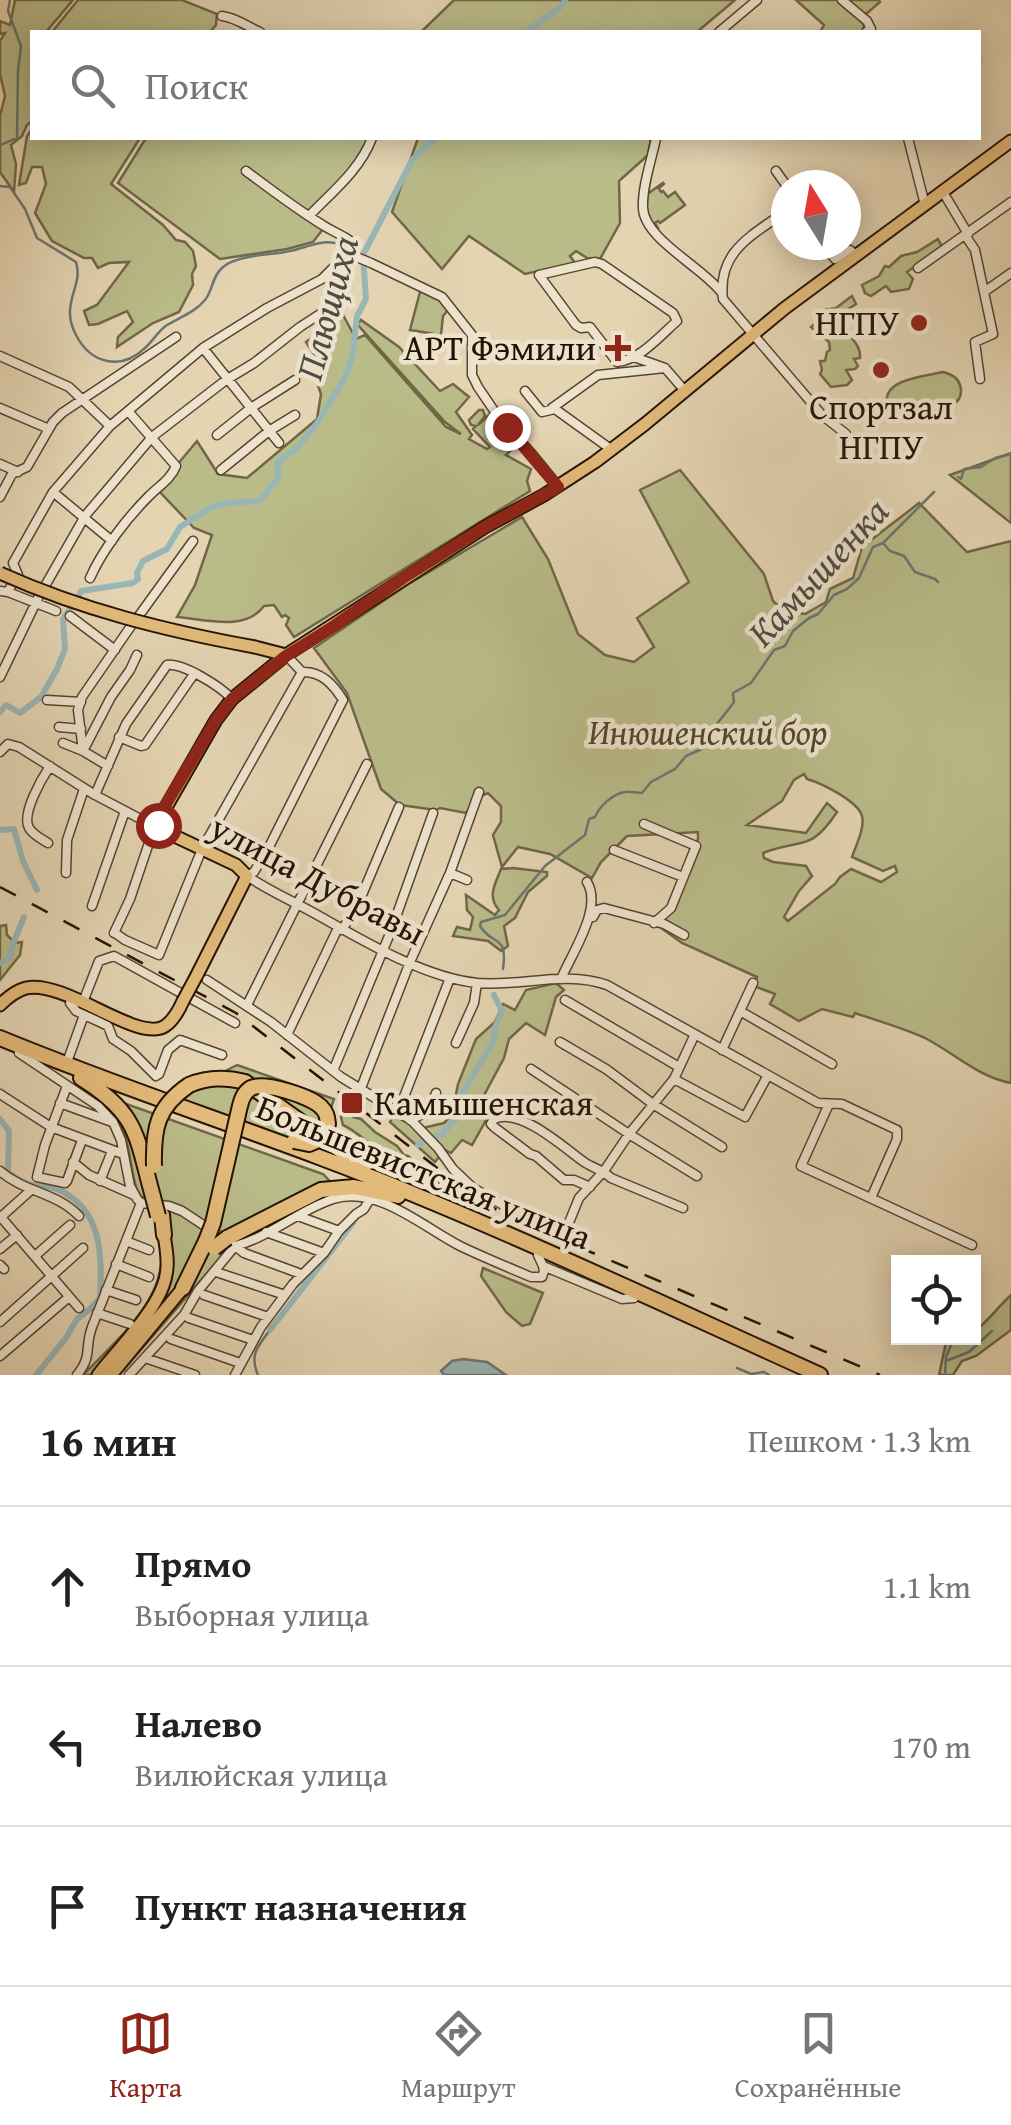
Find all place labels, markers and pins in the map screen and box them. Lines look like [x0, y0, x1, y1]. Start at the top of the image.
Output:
place label: НГПУ [815, 297, 900, 348]
marker: НГПУ [908, 312, 930, 334]
place label: АРТ Фэмили [404, 322, 596, 373]
marker: АРТ Фэмили [605, 335, 631, 361]
marker: Спортзал НГПУ [870, 359, 892, 381]
place label: Спортзал НГПУ [809, 381, 953, 472]
place label: Камышенская [374, 1077, 593, 1128]
marker: Камышенская [339, 1090, 365, 1116]

